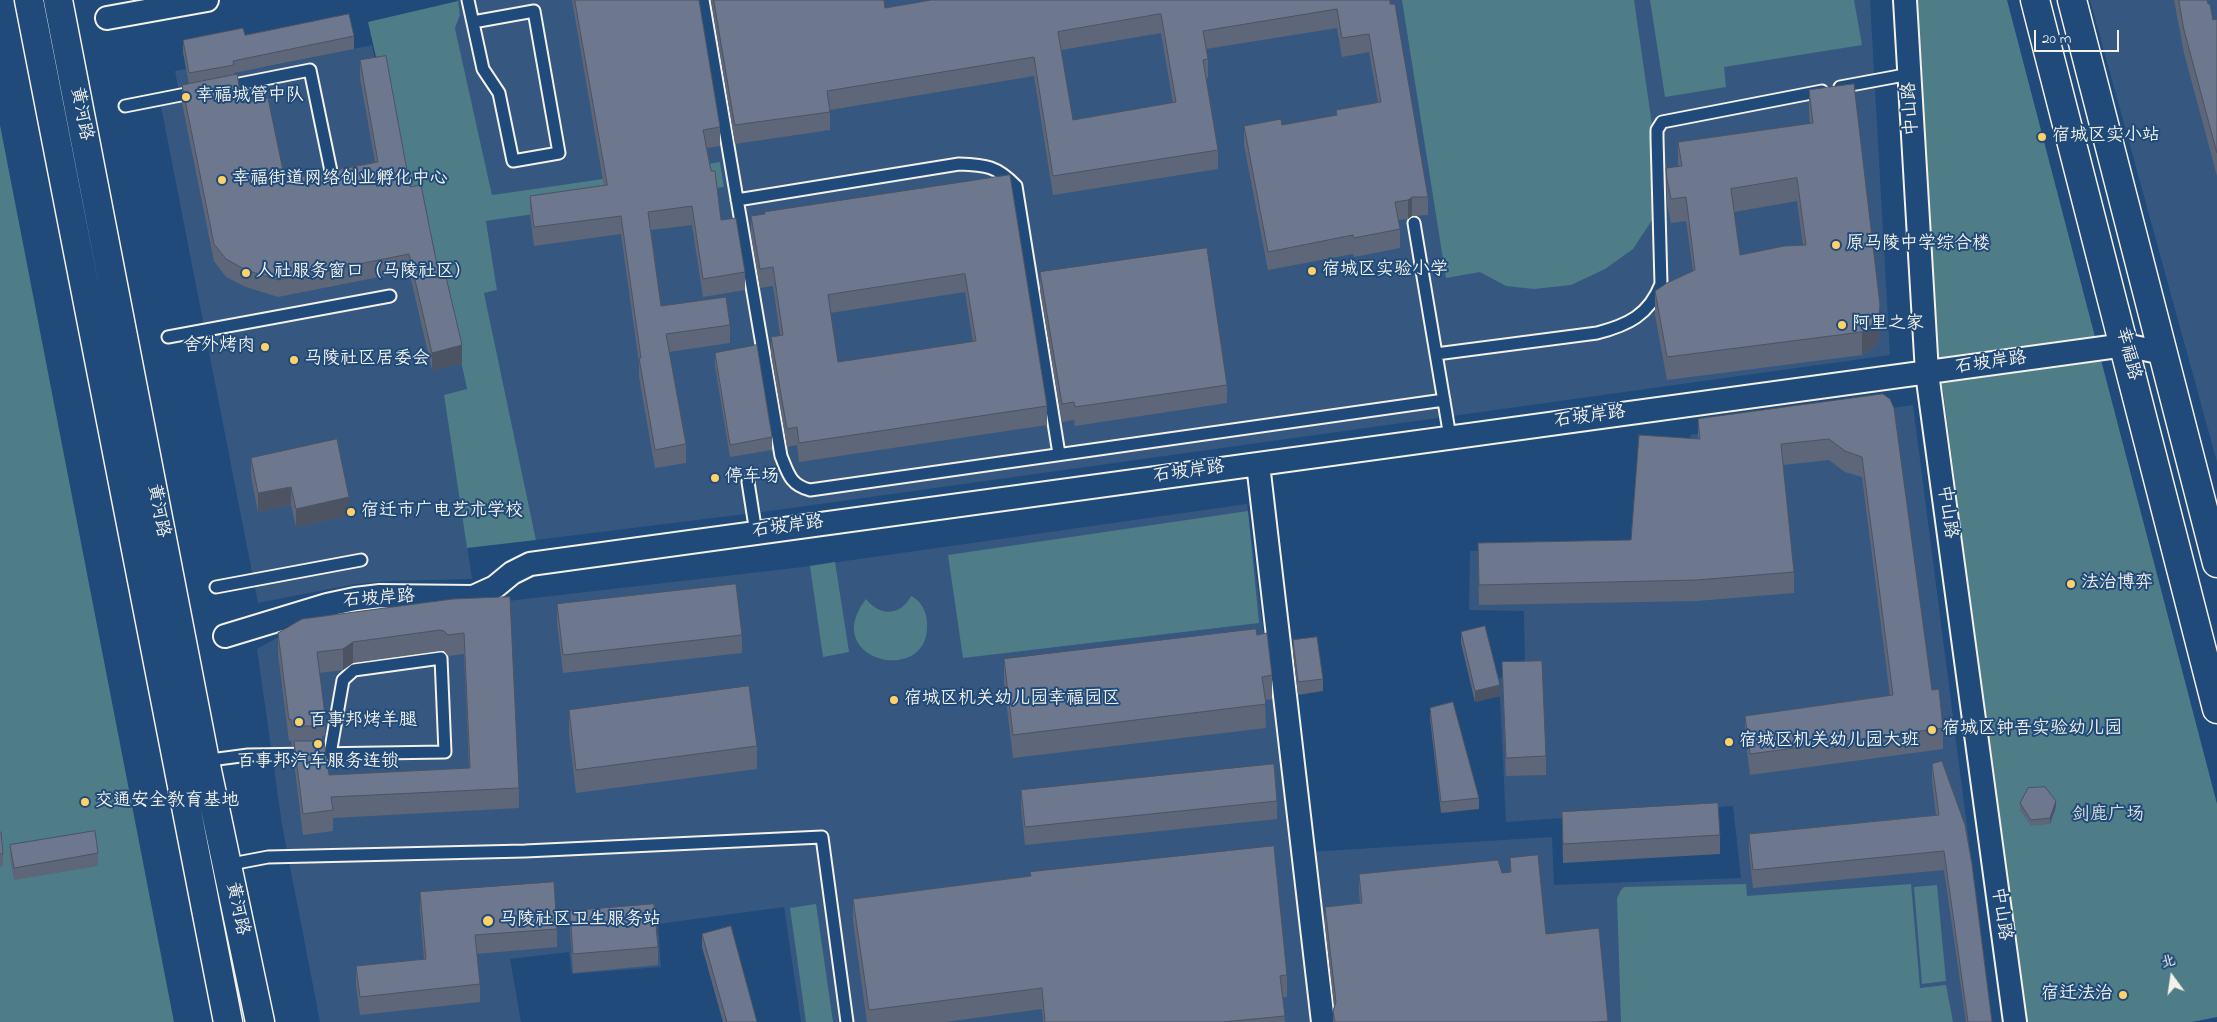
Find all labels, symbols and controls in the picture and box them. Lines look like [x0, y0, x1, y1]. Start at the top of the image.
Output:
scale bar [2037, 20, 2122, 52]
text: 20 m [2042, 28, 2071, 50]
street label: 中山路 [1900, 81, 1924, 137]
street label: 黄河路 [64, 85, 96, 143]
place label: 幸福城管中队 [196, 86, 304, 108]
marker: 幸福城管中队 [180, 91, 192, 103]
place label: 宿城区实小站 [2052, 126, 2160, 148]
marker: 宿城区实小站 [2036, 131, 2048, 143]
place label: 幸福街道网络创业孵化中心 [232, 169, 448, 191]
marker: 幸福街道网络创业孵化中心 [216, 174, 228, 186]
place label: 原马陵中学综合楼 [1846, 234, 1990, 256]
marker: 原马陵中学综合楼 [1830, 239, 1842, 251]
place label: 宿城区实验小学 [1322, 260, 1448, 282]
place label: 人社服务窗口（马陵社区） [256, 262, 472, 284]
marker: 宿城区实验小学 [1306, 265, 1318, 277]
marker: 人社服务窗口（马陵社区） [240, 267, 252, 279]
place label: 阿里之家 [1852, 314, 1924, 336]
marker: 阿里之家 [1836, 319, 1848, 331]
street label: 幸福路 [2110, 325, 2144, 383]
place label: 舍外烤肉 [183, 336, 255, 358]
marker: 舍外烤肉 [259, 341, 271, 353]
street label: 石坡岸路 [1954, 348, 2028, 380]
place label: 马陵社区居委会 [304, 349, 430, 371]
marker: 马陵社区居委会 [288, 354, 300, 366]
street label: 石坡岸路 [1553, 402, 1627, 434]
street label: 石坡岸路 [1152, 457, 1226, 489]
place label: 停车场 [725, 467, 779, 489]
marker: 停车场 [709, 472, 721, 484]
street label: 黄河路 [141, 482, 173, 540]
street label: 中山路 [1932, 484, 1960, 540]
place label: 宿迁市广电艺术学校 [361, 501, 523, 523]
marker: 宿迁市广电艺术学校 [345, 506, 357, 518]
street label: 石坡岸路 [751, 512, 825, 544]
place label: 法治博弈 [2081, 573, 2153, 595]
marker: 法治博弈 [2065, 578, 2077, 590]
street label: 石坡岸路 [342, 587, 416, 613]
place label: 宿城区机关幼儿园幸福园区 [904, 689, 1120, 711]
marker: 宿城区机关幼儿园幸福园区 [888, 694, 900, 706]
place label: 百事邦烤羊腿 [309, 711, 417, 733]
marker: 百事邦烤羊腿 [293, 716, 305, 728]
place label: 宿城区钟吾实验幼儿园 [1942, 719, 2122, 741]
marker: 宿城区钟吾实验幼儿园 [1926, 724, 1938, 736]
place label: 宿城区机关幼儿园大班 [1739, 731, 1919, 753]
marker: 宿城区机关幼儿园大班 [1723, 736, 1735, 748]
marker: 百事邦汽车服务连锁 [312, 738, 324, 750]
place label: 百事邦汽车服务连锁 [237, 752, 399, 774]
place label: 交通安全教育基地 [95, 791, 239, 813]
marker: 交通安全教育基地 [79, 796, 91, 808]
park label: 剑鹿广场 [2072, 805, 2144, 827]
street label: 黄河路 [220, 880, 252, 938]
street label: 中山路 [1986, 886, 2014, 942]
place label: 马陵社区卫生服务站 [499, 910, 661, 932]
marker: 马陵社区卫生服务站 [481, 914, 495, 928]
text: 北 [2159, 950, 2178, 974]
north arrow [2147, 952, 2197, 1002]
place label: 宿迁法治 [2041, 984, 2113, 1006]
marker: 宿迁法治 [2117, 989, 2129, 1001]

